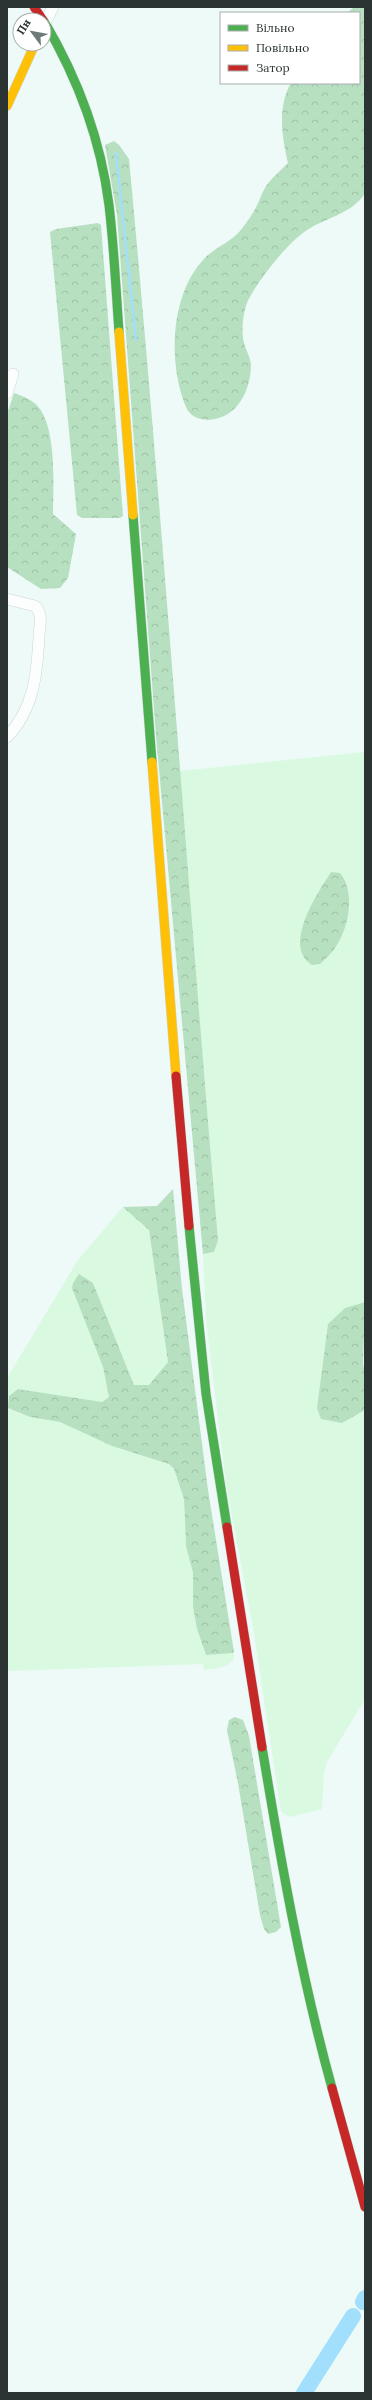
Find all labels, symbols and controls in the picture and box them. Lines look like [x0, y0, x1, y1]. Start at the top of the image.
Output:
north arrow [12, 12, 52, 52]
legend [220, 12, 360, 84]
text: Пн [13, 16, 34, 37]
text: Вільно [256, 20, 295, 35]
text: Повільно [256, 40, 309, 55]
text: Затор [256, 60, 290, 75]

